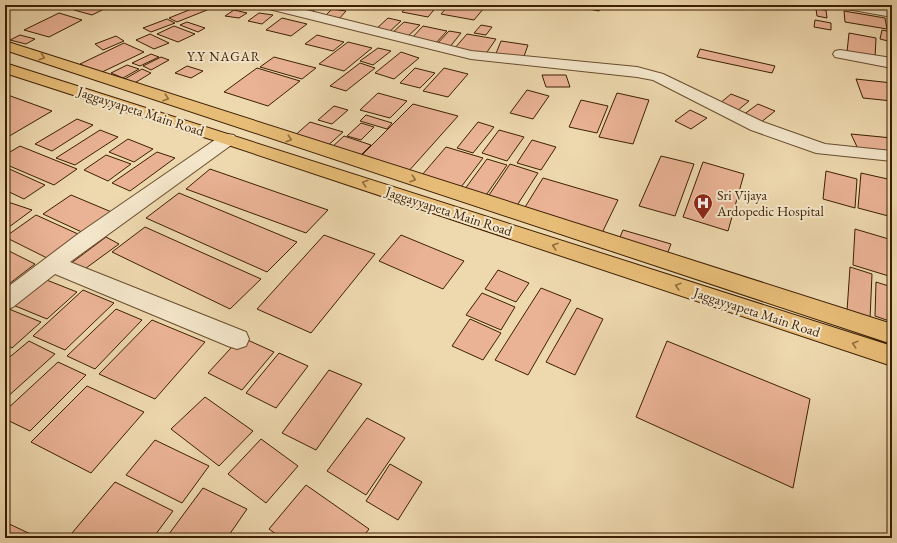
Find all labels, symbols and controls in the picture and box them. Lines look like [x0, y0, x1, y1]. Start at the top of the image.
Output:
district label: Y.Y NAGAR [187, 48, 261, 65]
one-way arrow [38, 52, 45, 61]
street label: Jaggayyapeta Main Road [75, 82, 207, 140]
one-way arrow [162, 93, 169, 102]
one-way arrow [285, 134, 292, 142]
one-way arrow [409, 174, 416, 183]
one-way arrow [361, 180, 368, 188]
street label: Jaggayyapeta Main Road [383, 182, 515, 240]
place label: Sri Vijaya Ardopedic Hospital [716, 186, 824, 220]
hospital icon: Sri Vijaya Ardopedic Hospital [692, 192, 714, 220]
one-way arrow [551, 242, 558, 251]
one-way arrow [675, 282, 682, 291]
street label: Jaggayyapeta Main Road [691, 283, 823, 341]
one-way arrow [852, 340, 859, 349]

